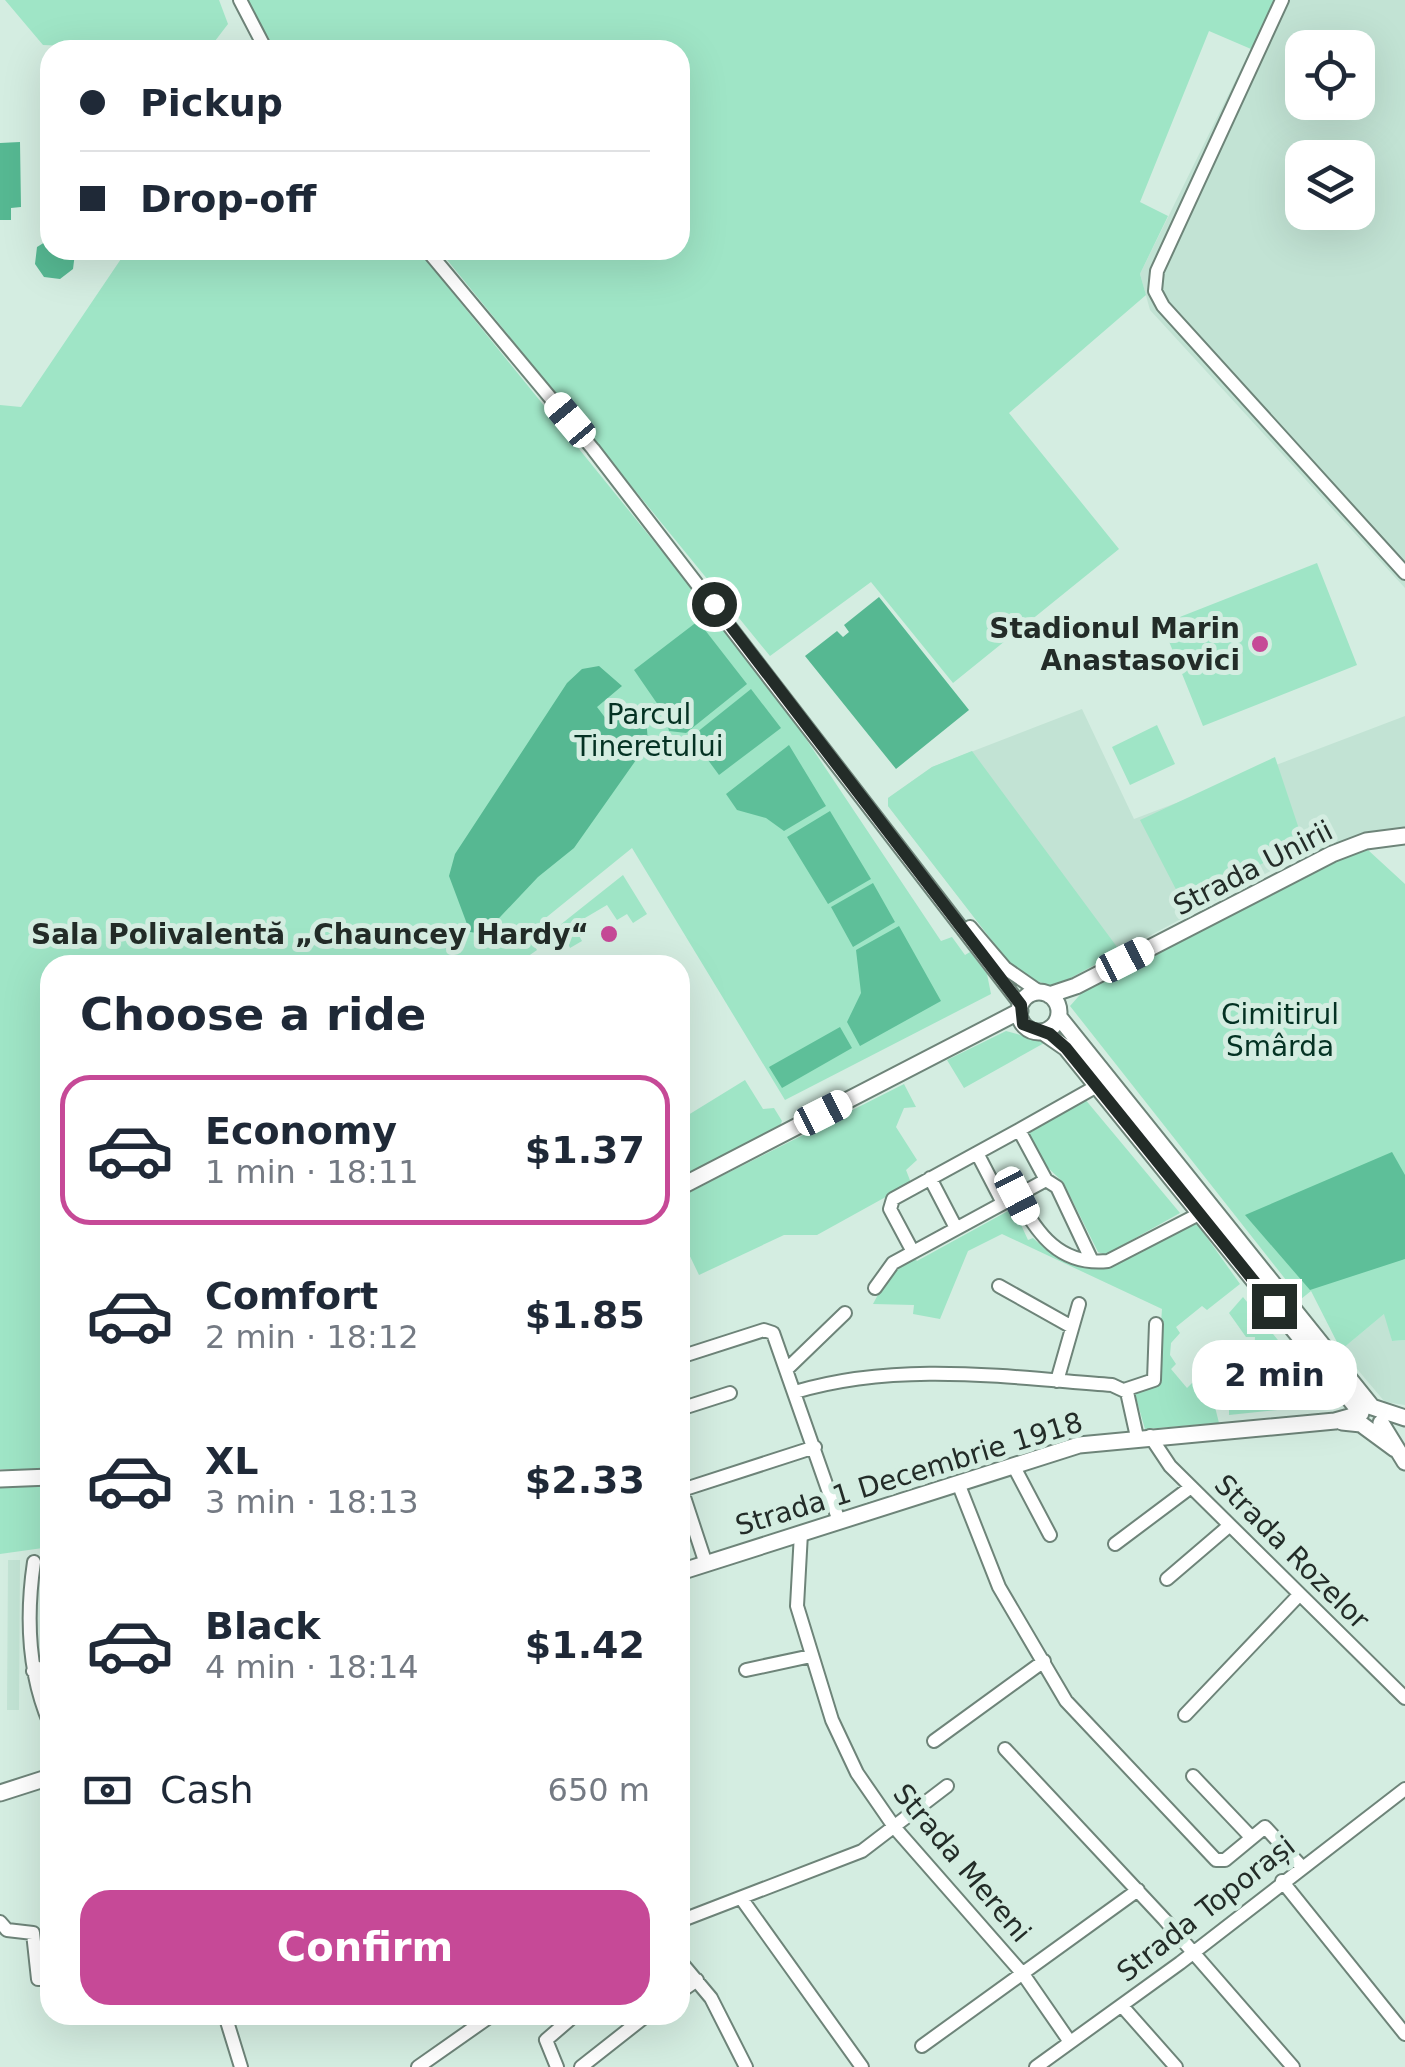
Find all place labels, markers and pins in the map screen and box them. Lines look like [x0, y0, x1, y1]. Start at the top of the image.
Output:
place label: Stadionul Marin Anastasovici [989, 612, 1240, 677]
marker: Stadionul Marin Anastasovici [1249, 633, 1271, 655]
place label: Sala Polivalentă „Chauncey Hardy“ [31, 918, 589, 951]
marker: Sala Polivalentă „Chauncey Hardy“ [598, 923, 620, 945]

